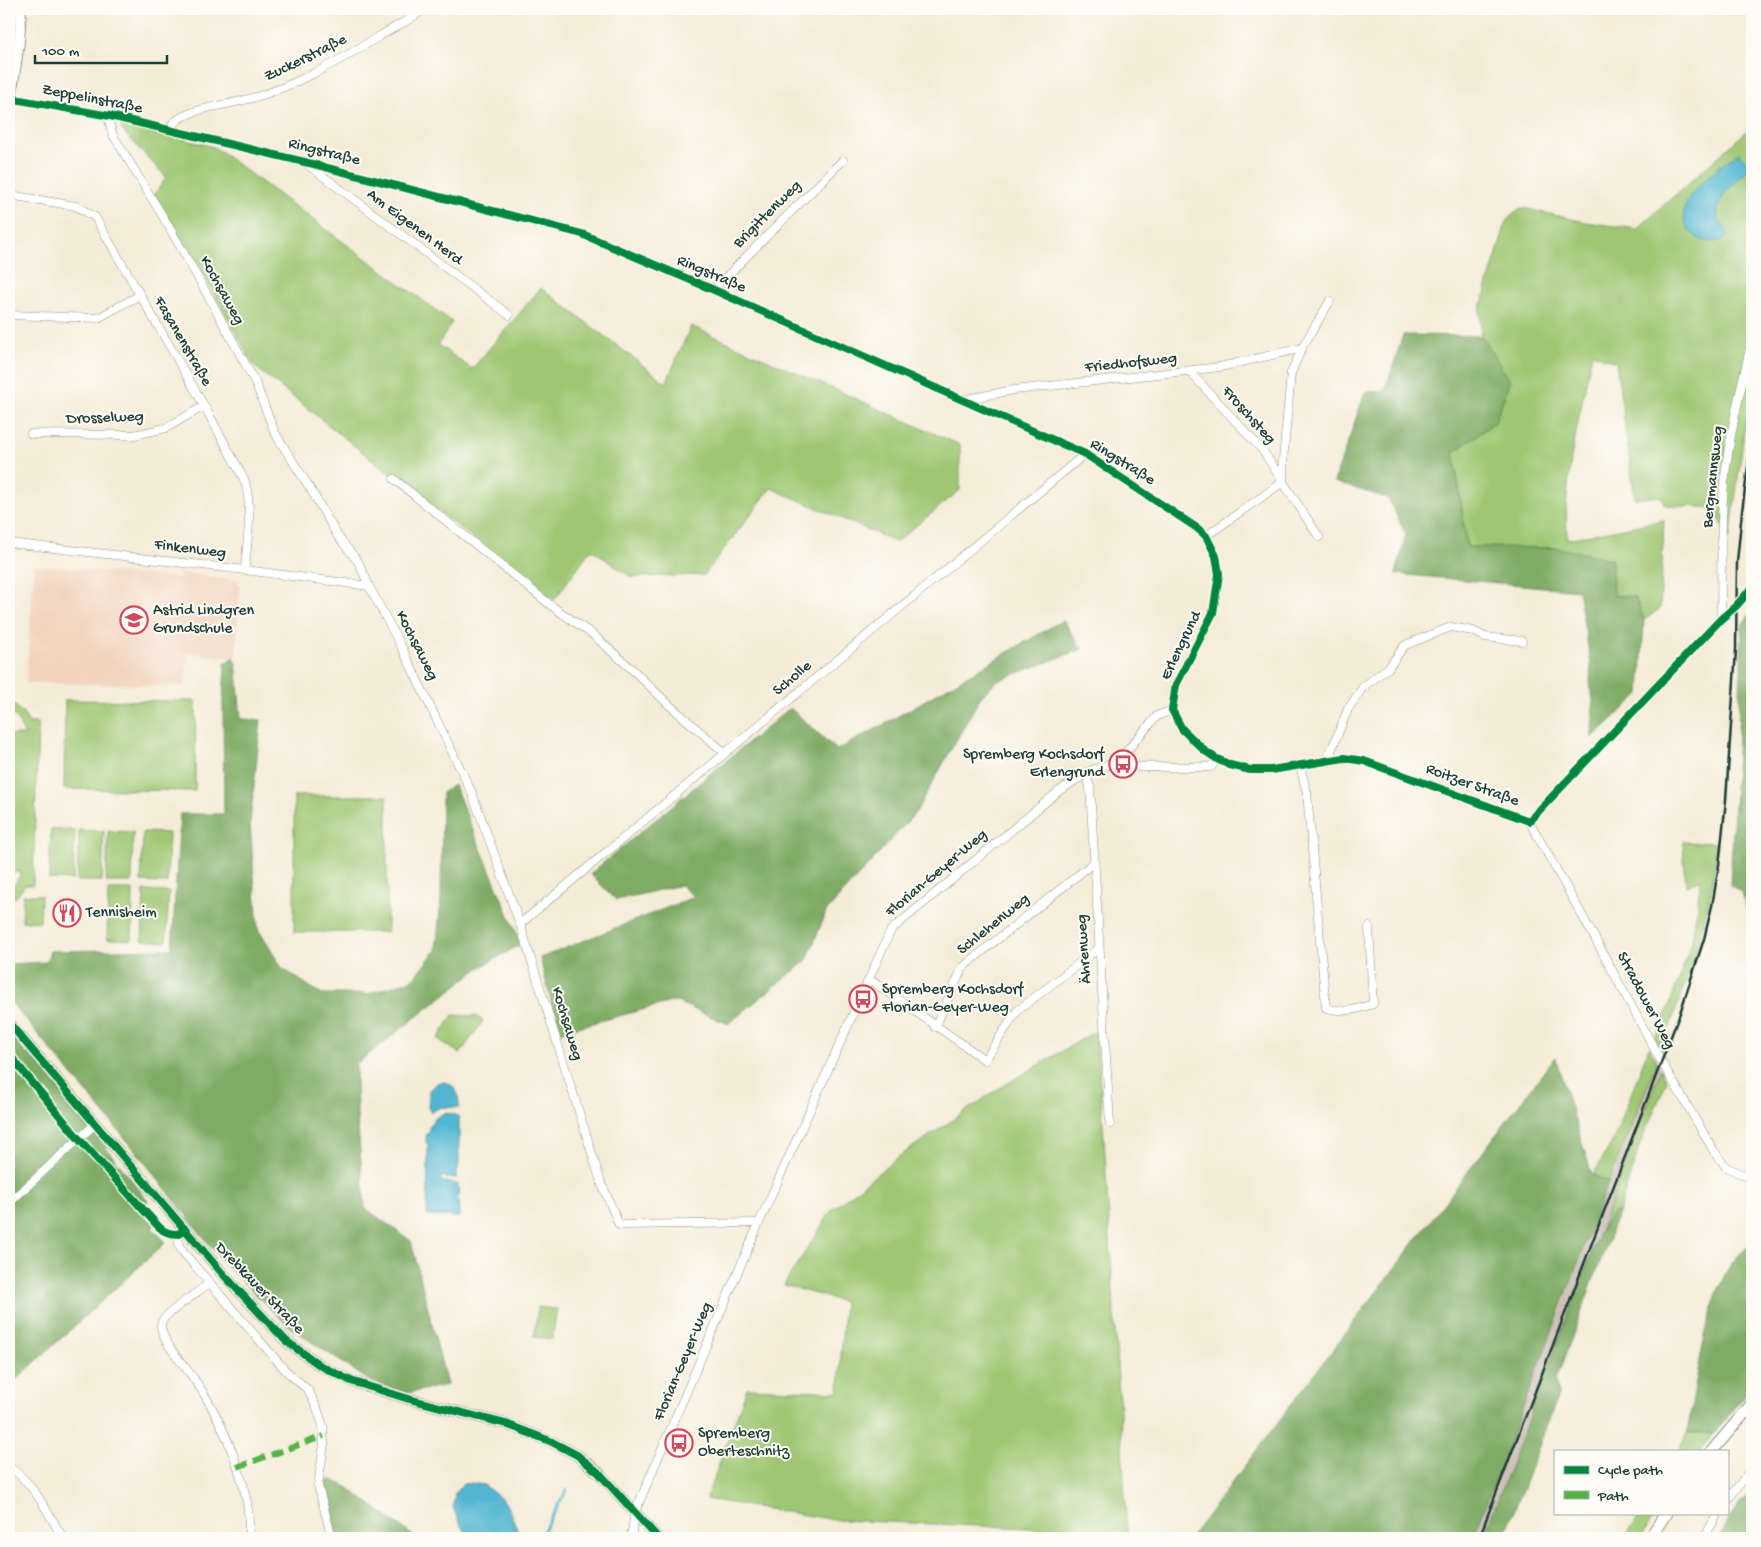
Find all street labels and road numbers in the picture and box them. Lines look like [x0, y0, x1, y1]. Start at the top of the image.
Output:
street label: Zuckerstraße [262, 31, 351, 87]
street label: Zeppelinstraße [40, 81, 145, 119]
street label: Ringstraße [286, 135, 363, 171]
street label: Brigittenweg [729, 177, 806, 254]
street label: Am Eigenen Herd [362, 186, 467, 271]
street label: Ringstraße [673, 252, 749, 298]
street label: Kochsaweg [194, 253, 248, 329]
street label: Fasanenstraße [148, 293, 216, 391]
street label: Friedhofsweg [1083, 350, 1178, 378]
street label: Froschsteg [1216, 382, 1279, 449]
street label: Drosselweg [65, 408, 144, 430]
street label: Bergmannsweg [1699, 425, 1729, 530]
street label: Ringstraße [1086, 435, 1159, 491]
street label: Finkenweg [152, 536, 227, 564]
street label: Erlengrund [1157, 607, 1208, 684]
street label: Kochsaweg [390, 608, 442, 684]
street label: Scholle [770, 657, 817, 701]
street label: Roitzer Straße [1423, 760, 1522, 812]
street label: Florian-Geyer-Weg [882, 826, 992, 923]
street label: Schlehenweg [954, 890, 1034, 960]
street label: Ährenweg [1073, 914, 1097, 984]
street label: Stradower Weg [1611, 949, 1679, 1053]
street label: Kochsaweg [546, 985, 586, 1063]
street label: Drebkauer Straße [210, 1238, 308, 1339]
street label: Florian-Geyer-Weg [650, 1300, 718, 1425]

